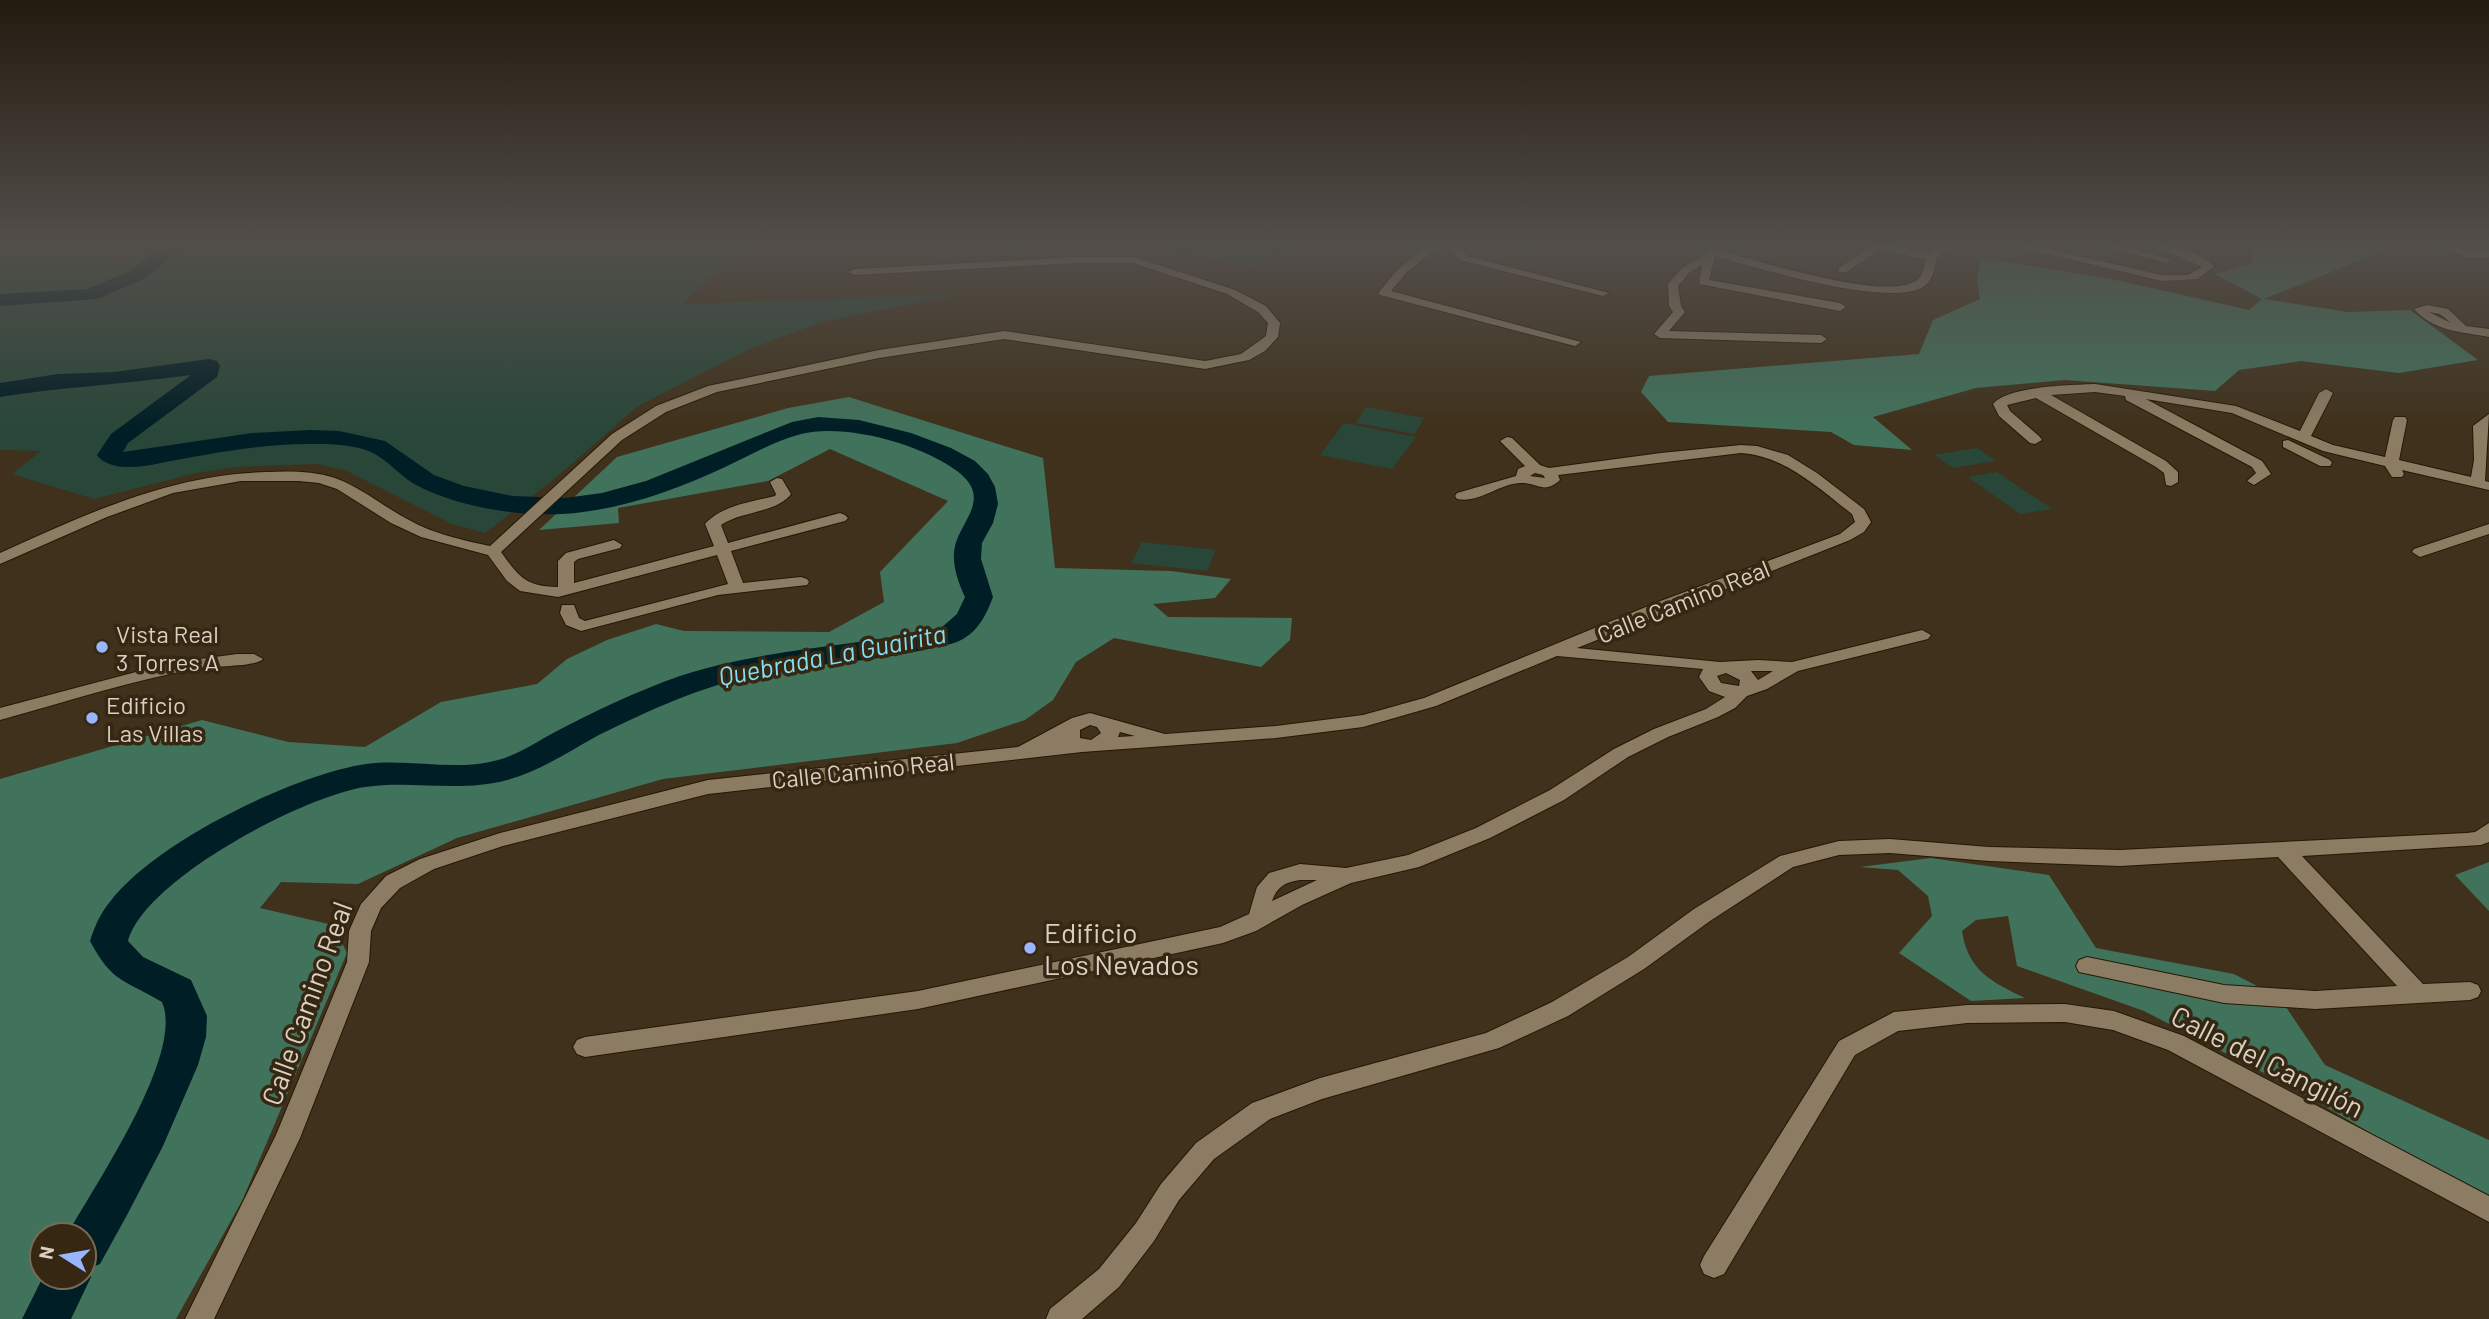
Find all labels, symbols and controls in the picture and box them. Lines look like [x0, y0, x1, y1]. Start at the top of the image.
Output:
street label: Calle Camino Real [1592, 553, 1774, 649]
water label: Quebrada La Guairita [716, 617, 948, 691]
place label: Vista Real 3 Torres A [116, 619, 219, 676]
marker: Vista Real 3 Torres A [94, 639, 110, 655]
place label: Edificio Las Villas [106, 690, 203, 747]
marker: Edificio Las Villas [84, 710, 100, 726]
street label: Calle Camino Real [770, 746, 956, 794]
street label: Calle Camino Real [253, 897, 359, 1109]
place label: Edificio Los Nevados [1044, 915, 1199, 981]
marker: Edificio Los Nevados [1022, 940, 1038, 956]
street label: Calle del Cangilón [2166, 998, 2370, 1124]
north arrow [28, 1221, 98, 1291]
text: N [33, 1244, 58, 1261]

